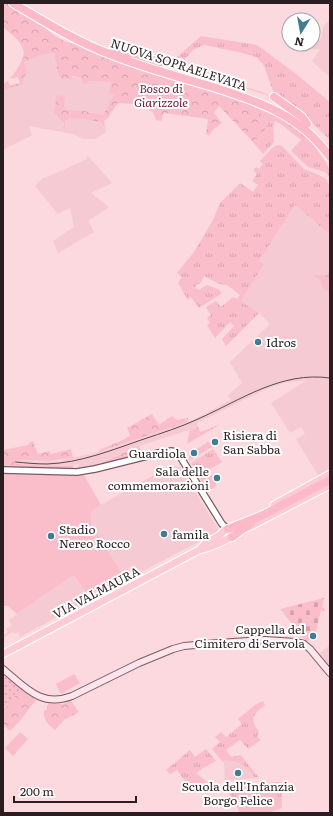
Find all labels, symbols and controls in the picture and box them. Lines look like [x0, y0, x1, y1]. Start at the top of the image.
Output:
north arrow [281, 12, 321, 52]
street label: NUOVA SOPRAELEVATA [109, 33, 250, 95]
text: N [293, 34, 305, 52]
park label: Bosco di Giarizzole [134, 79, 188, 111]
place label: Idros [266, 333, 296, 351]
marker: Idros [253, 337, 263, 347]
place label: Risiera di San Sabba [223, 426, 281, 458]
marker: Risiera di San Sabba [210, 437, 220, 447]
place label: Guardiola [129, 444, 187, 462]
marker: Guardiola [189, 448, 199, 458]
place label: Sala delle commemorazioni [108, 462, 209, 494]
marker: Sala delle commemorazioni [212, 473, 222, 483]
place label: Stadio Nereo Rocco [59, 520, 130, 552]
place label: famila [172, 525, 210, 543]
marker: famila [159, 529, 169, 539]
marker: Stadio Nereo Rocco [46, 531, 56, 541]
street label: VIA VALMAURA [49, 561, 143, 622]
place label: Cappella del Cimitero di Servola [195, 620, 306, 652]
marker: Cappella del Cimitero di Servola [308, 631, 318, 641]
marker: Scuola dell'Infanzia Borgo Felice [233, 768, 243, 778]
place label: Scuola dell'Infanzia Borgo Felice [182, 777, 295, 809]
scale bar [14, 778, 136, 804]
text: 200 m [20, 782, 54, 800]

